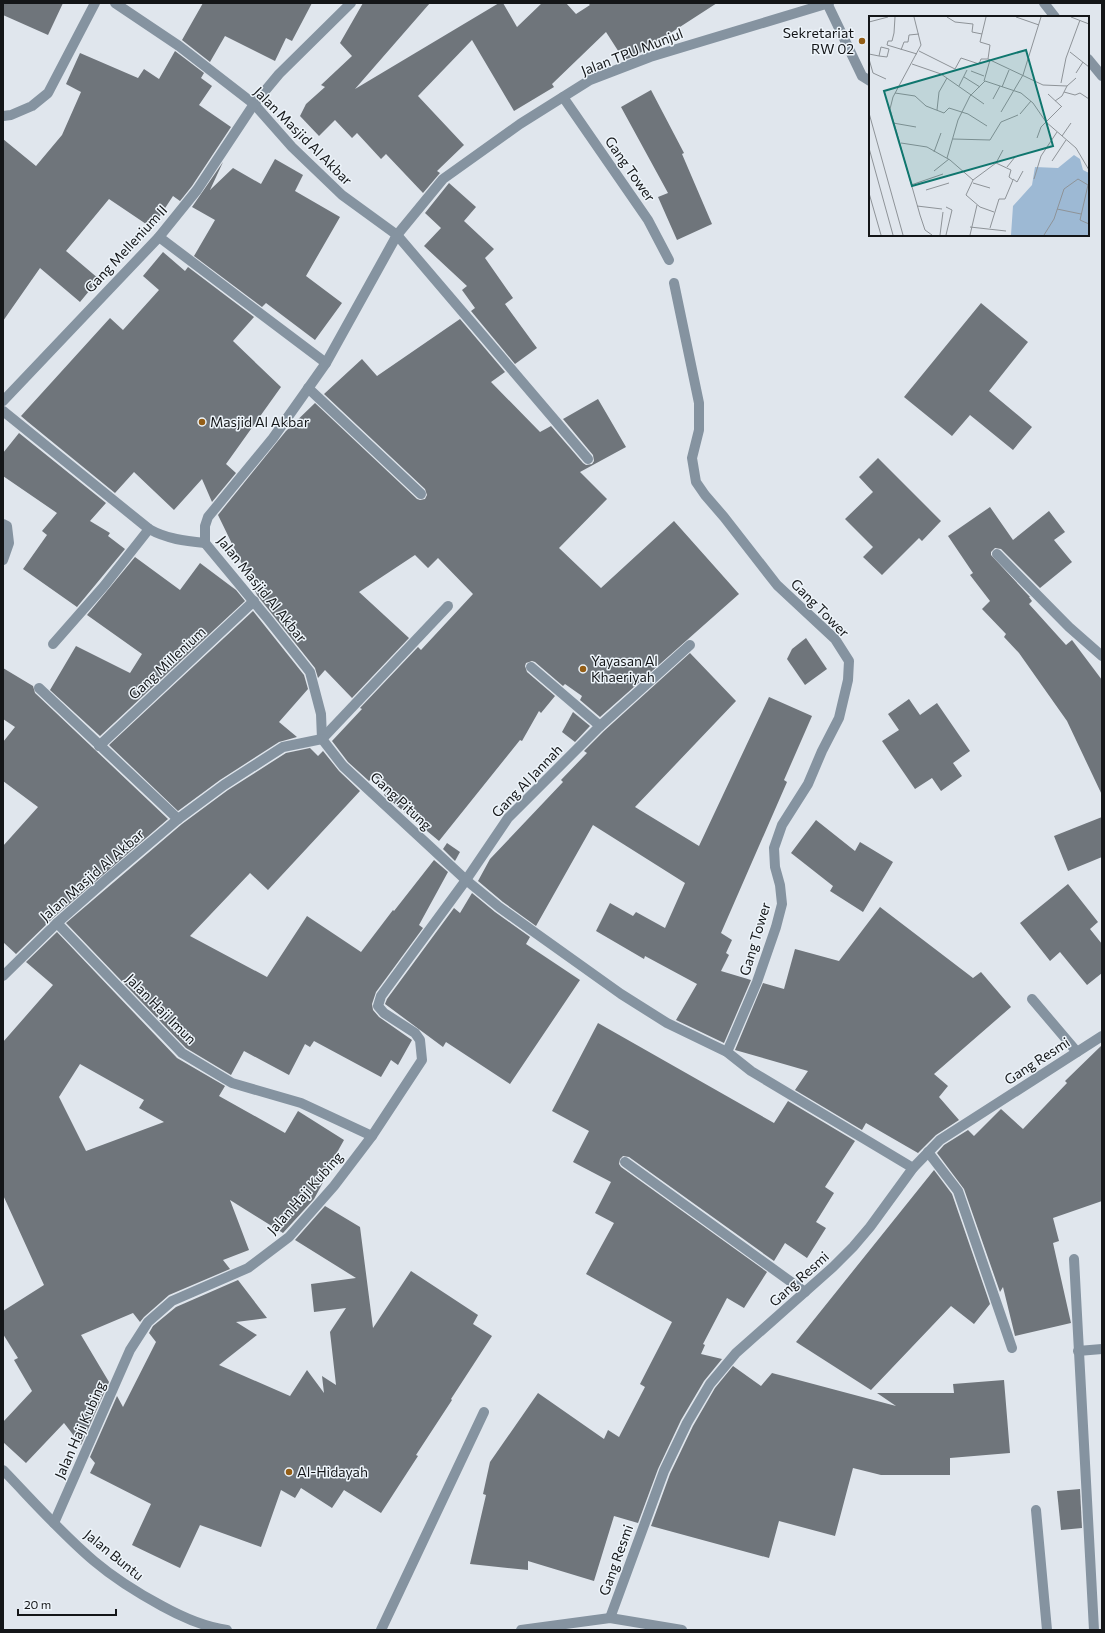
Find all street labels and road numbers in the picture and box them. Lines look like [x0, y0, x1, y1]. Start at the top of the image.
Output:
street label: Jalan TPU Munjul [578, 24, 685, 79]
street label: Jalan Masjid Al Akbar [251, 83, 356, 189]
street label: Gang Tower [602, 133, 659, 205]
street label: Gang Mellenium II [81, 201, 170, 296]
street label: Jalan Masjid Al Akbar [214, 532, 311, 646]
street label: Gang Tower [788, 575, 853, 641]
street label: Gang Millenium [125, 623, 209, 703]
street label: Gang Al Jannah [488, 741, 566, 821]
street label: Gang Pitung [367, 768, 436, 834]
street label: Jalan Masjid Al Akbar [36, 825, 147, 924]
street label: Gang Tower [735, 900, 774, 978]
street label: Jalan Haji Imun [123, 970, 200, 1047]
street label: Gang Resmi [1001, 1033, 1073, 1088]
street label: Jalan Haji Kubing [263, 1148, 346, 1237]
street label: Gang Resmi [765, 1247, 832, 1310]
street label: Jalan Haji Kubing [50, 1378, 109, 1481]
street label: Gang Resmi [595, 1522, 636, 1598]
street label: Jalan Buntu [81, 1526, 147, 1584]

